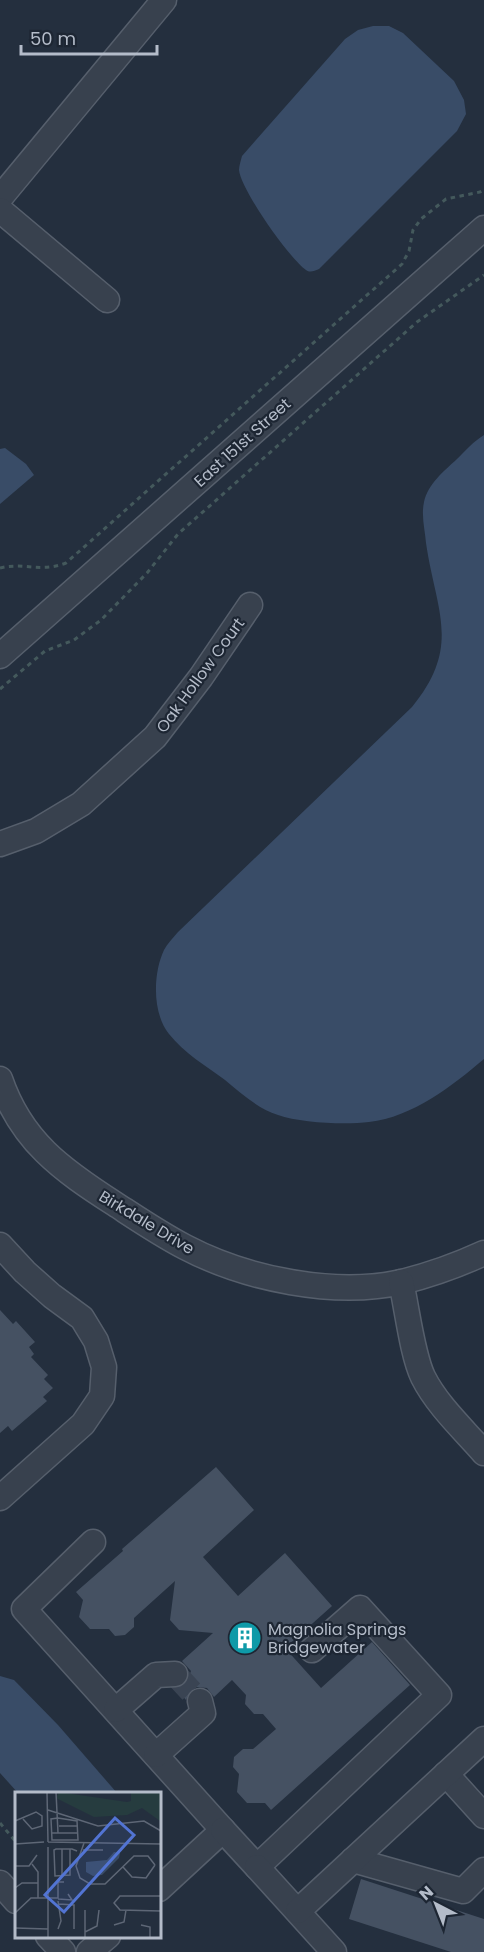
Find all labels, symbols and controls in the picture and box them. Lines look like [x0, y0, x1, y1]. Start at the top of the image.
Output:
scale bar [21, 18, 158, 56]
text: 50 m [30, 26, 76, 51]
street label: East 151st Street [189, 393, 296, 492]
street label: Oak Hollow Court [151, 613, 250, 738]
street label: Birkdale Drive [95, 1185, 199, 1260]
place label: Magnolia Springs Bridgewater [268, 1618, 406, 1659]
building icon: Magnolia Springs Bridgewater [227, 1620, 263, 1656]
inset map [15, 1792, 160, 1937]
north arrow [406, 1874, 466, 1934]
text: N [414, 1881, 438, 1906]

